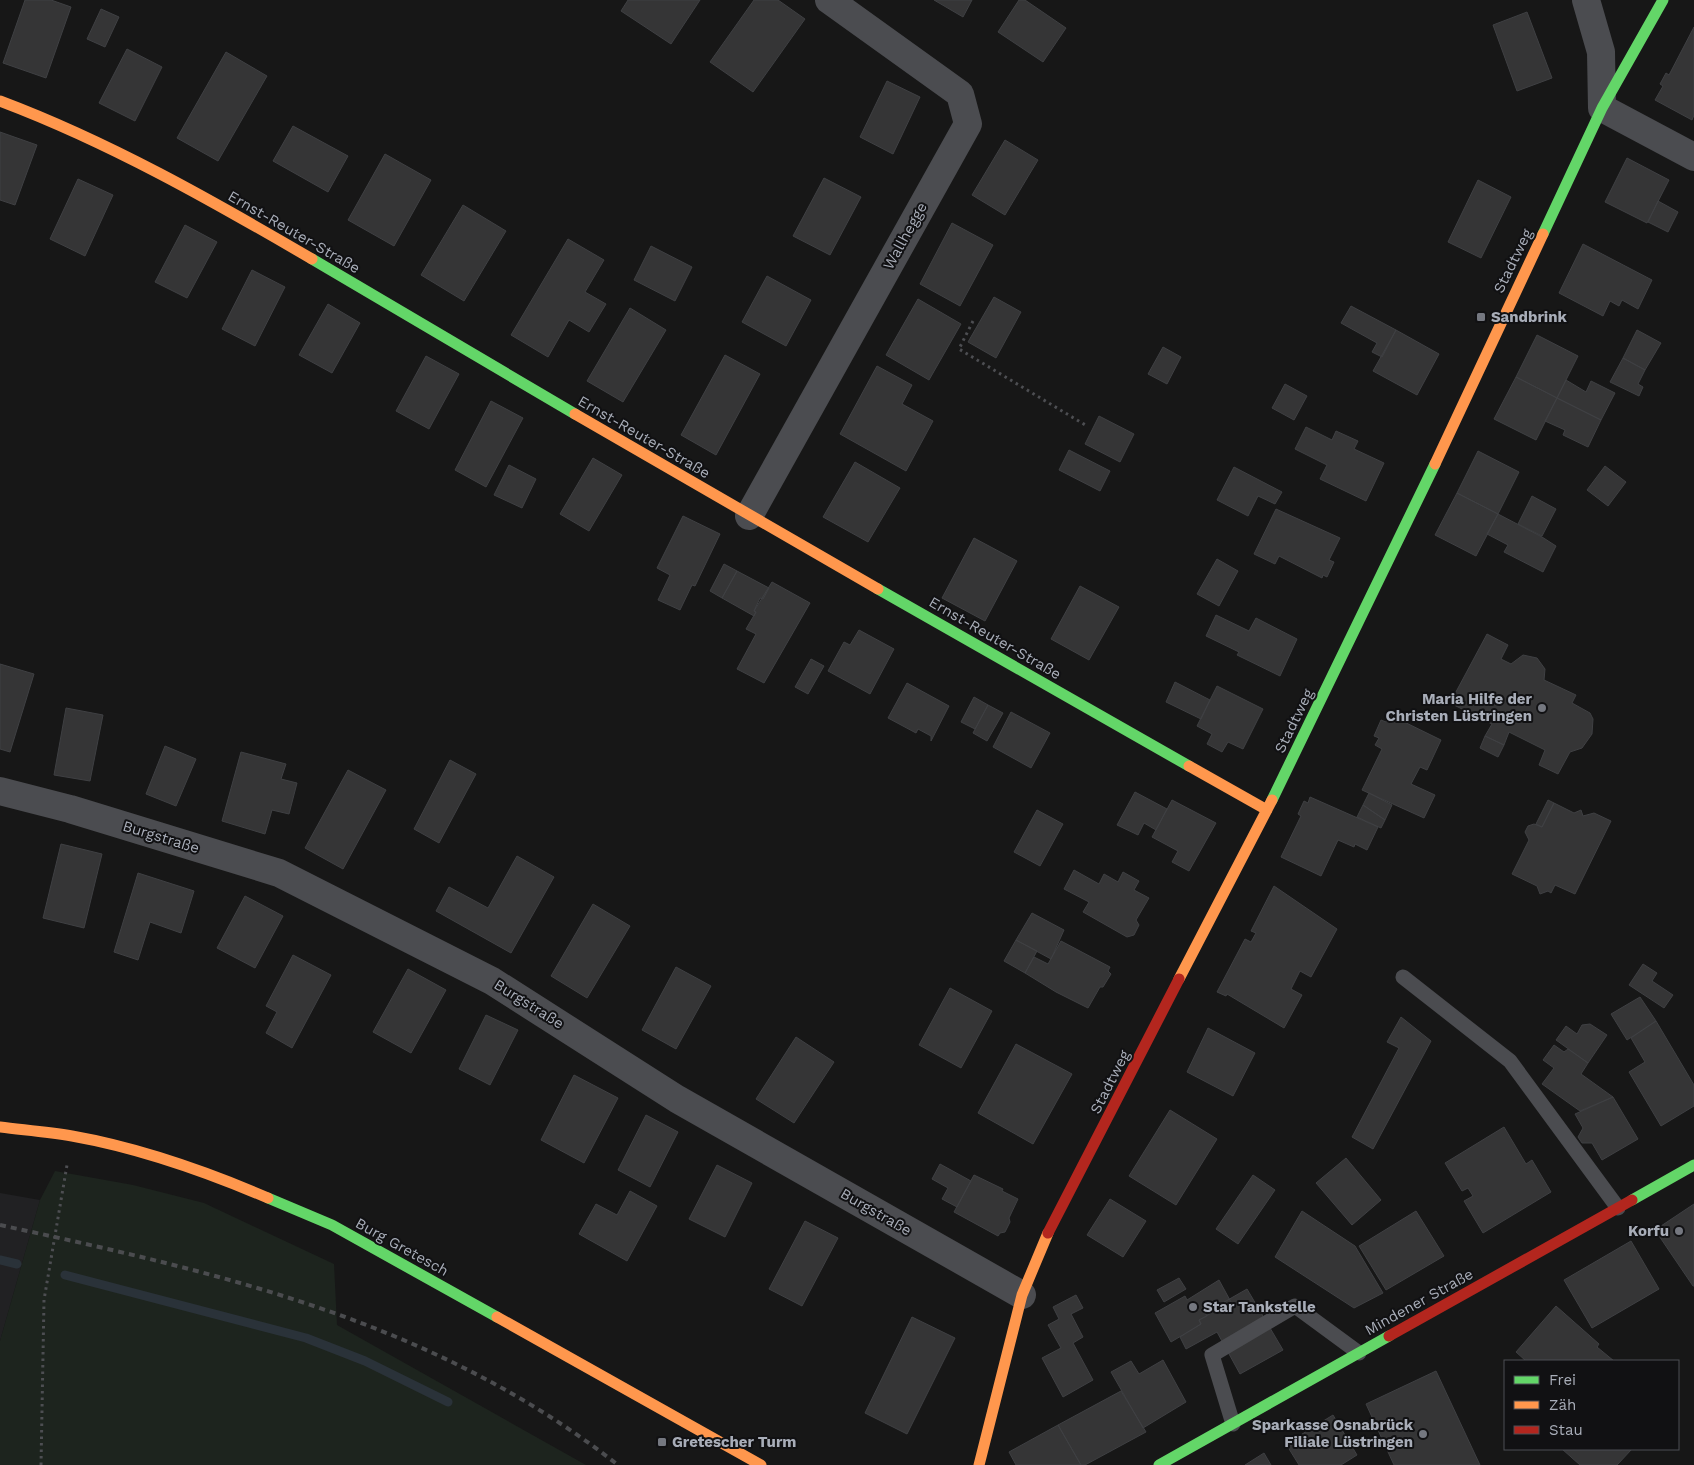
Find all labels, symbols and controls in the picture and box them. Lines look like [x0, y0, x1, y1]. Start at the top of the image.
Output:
street label: Ernst-Reuter-Straße [225, 187, 363, 277]
street label: Wallhegge [879, 199, 931, 273]
street label: Stadtweg [1490, 226, 1536, 296]
place label: Sandbrink [1491, 308, 1568, 326]
marker: Sandbrink [1475, 311, 1487, 323]
street label: Ernst-Reuter-Straße [575, 392, 713, 482]
street label: Ernst-Reuter-Straße [926, 593, 1064, 683]
street label: Stadtweg [1271, 686, 1317, 756]
place label: Maria Hilfe der Christen Lüstringen [1386, 690, 1533, 725]
marker: Maria Hilfe der Christen Lüstringen [1536, 702, 1548, 714]
street label: Burgstraße [120, 817, 202, 857]
street label: Burgstraße [491, 975, 567, 1033]
street label: Stadtweg [1086, 1047, 1134, 1117]
street label: Burgstraße [837, 1184, 915, 1240]
street label: Burg Gretesch [352, 1214, 452, 1280]
place label: Korfu [1628, 1222, 1669, 1240]
marker: Korfu [1673, 1225, 1685, 1237]
street label: Mindener Straße [1362, 1265, 1476, 1339]
place label: Star Tankstelle [1203, 1298, 1316, 1316]
marker: Star Tankstelle [1187, 1301, 1199, 1313]
legend [1504, 1360, 1679, 1450]
text: Frei [1549, 1371, 1576, 1389]
text: Zäh [1549, 1396, 1576, 1414]
place label: Sparkasse Osnabrück Filiale Lüstringen [1252, 1416, 1414, 1451]
text: Stau [1549, 1421, 1583, 1439]
marker: Sparkasse Osnabrück Filiale Lüstringen [1417, 1428, 1429, 1440]
place label: Gretescher Turm [672, 1433, 796, 1451]
marker: Gretescher Turm [656, 1436, 668, 1448]

